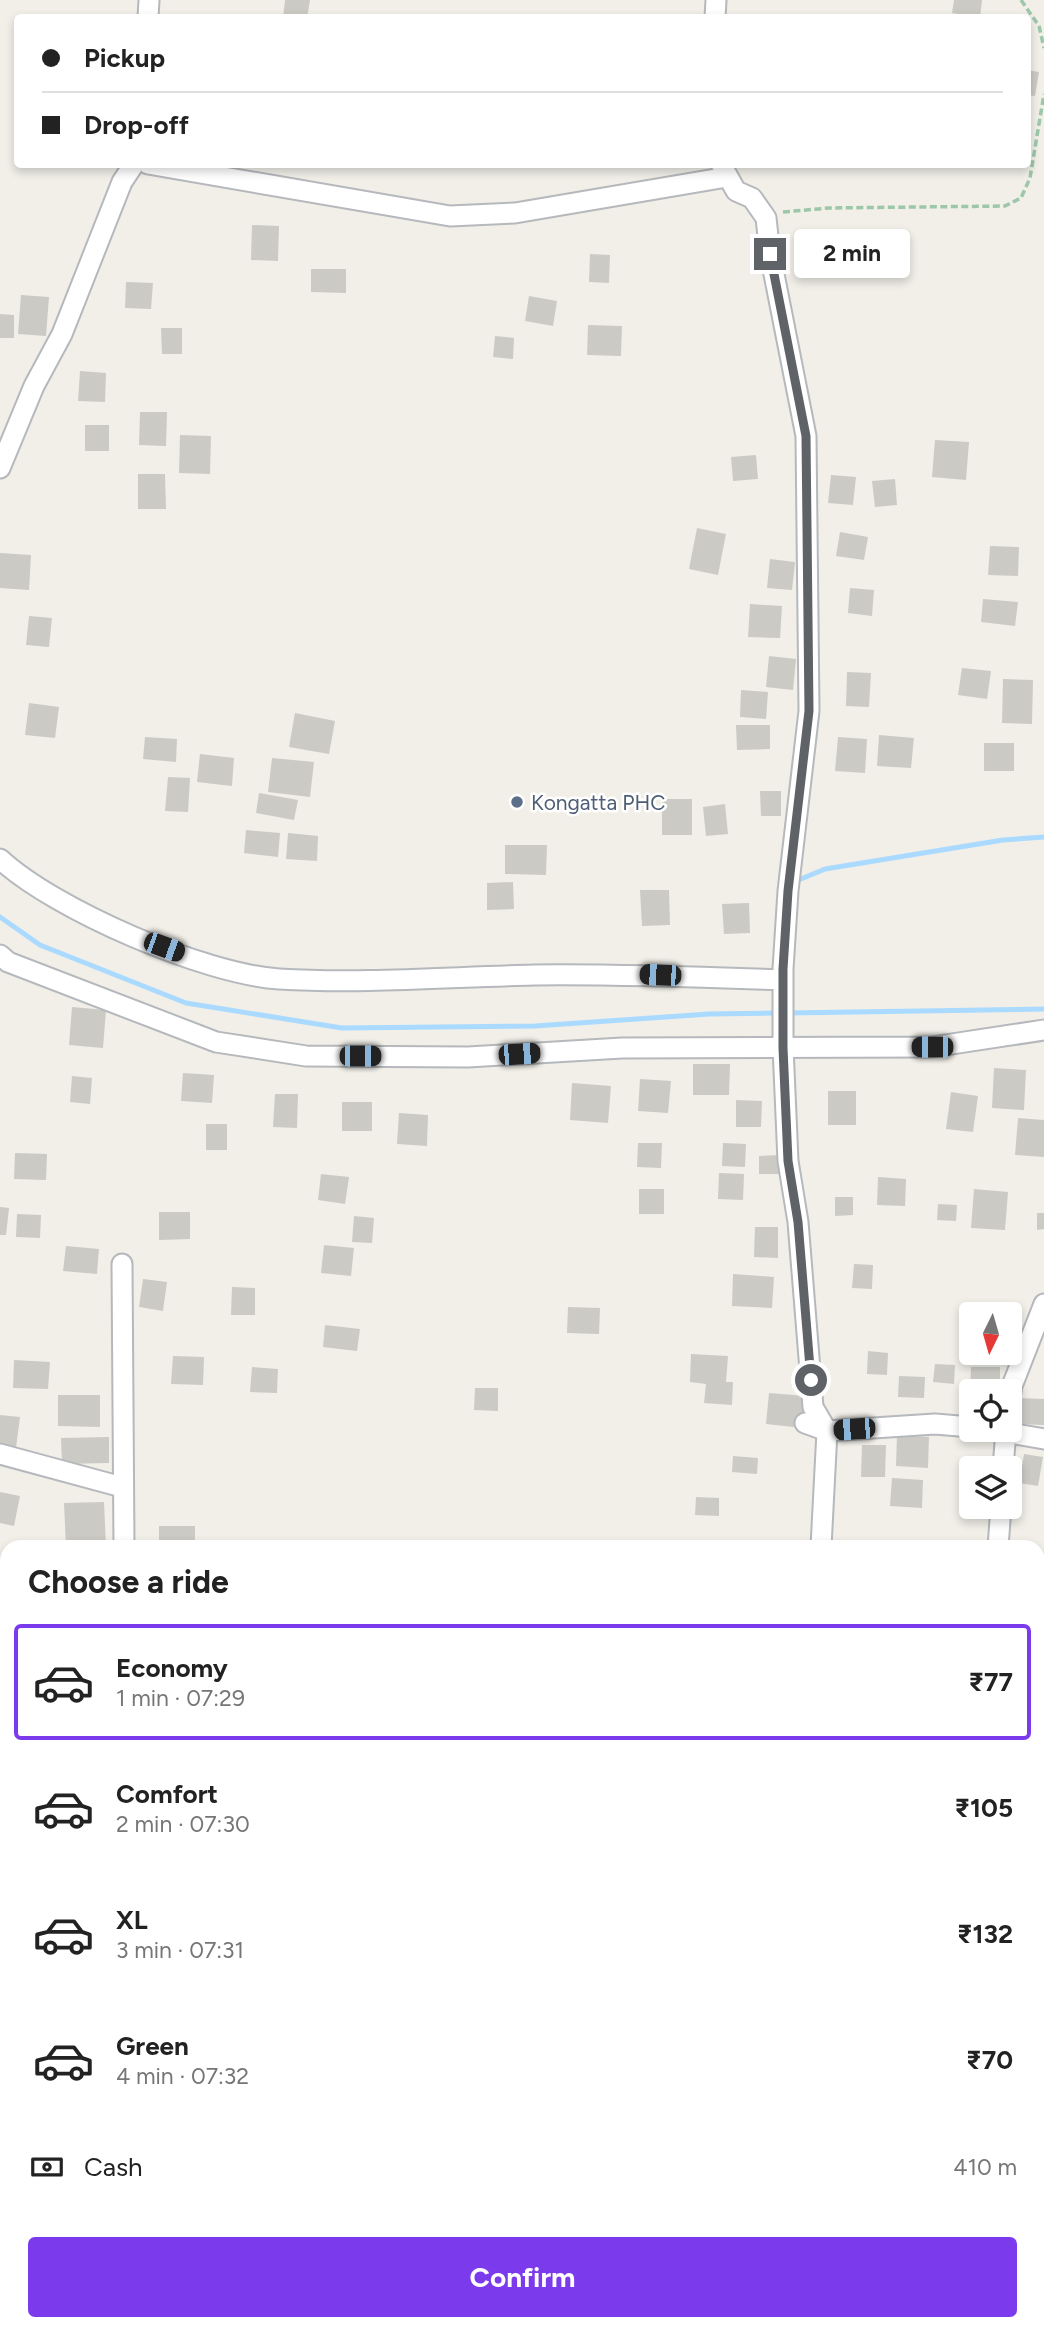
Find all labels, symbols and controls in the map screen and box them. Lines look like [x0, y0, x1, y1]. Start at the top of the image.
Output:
text: Pickup [84, 42, 165, 74]
text: Drop-off [84, 109, 189, 141]
callout: 2 min [794, 230, 910, 278]
route end [754, 238, 786, 270]
text: 2 min [823, 239, 881, 267]
place label: Kongatta PHC [531, 790, 665, 815]
marker: Kongatta PHC [509, 794, 525, 810]
car [141, 930, 188, 964]
car [639, 964, 682, 986]
car [912, 1037, 954, 1058]
car [498, 1042, 541, 1066]
car [340, 1046, 382, 1067]
north arrow [959, 1302, 1022, 1365]
map controls [959, 1302, 1022, 1519]
route start [795, 1364, 827, 1396]
button: locate [959, 1379, 1022, 1442]
car [833, 1417, 876, 1441]
button: layers [959, 1456, 1022, 1519]
text: Choose a ride [28, 1563, 229, 1601]
icon: car [32, 1651, 95, 1714]
text: Economy [116, 1652, 228, 1684]
text: ₹77 [968, 1666, 1013, 1698]
text: 1 min · 07:29 [116, 1684, 245, 1712]
icon: car [32, 1777, 95, 1840]
text: Comfort [116, 1778, 218, 1810]
text: ₹105 [954, 1792, 1013, 1824]
text: 2 min · 07:30 [116, 1810, 250, 1838]
icon: car [32, 1903, 95, 1966]
text: XL [116, 1904, 148, 1936]
text: ₹132 [957, 1918, 1013, 1950]
text: 3 min · 07:31 [116, 1936, 244, 1964]
icon: car [32, 2029, 95, 2092]
text: Green [116, 2030, 189, 2062]
text: ₹70 [966, 2044, 1013, 2076]
text: 4 min · 07:32 [116, 2062, 249, 2090]
icon: cash [28, 2148, 66, 2186]
text: Cash [84, 2151, 143, 2183]
text: 410 m [953, 2153, 1017, 2181]
button: Confirm [28, 2237, 1017, 2317]

